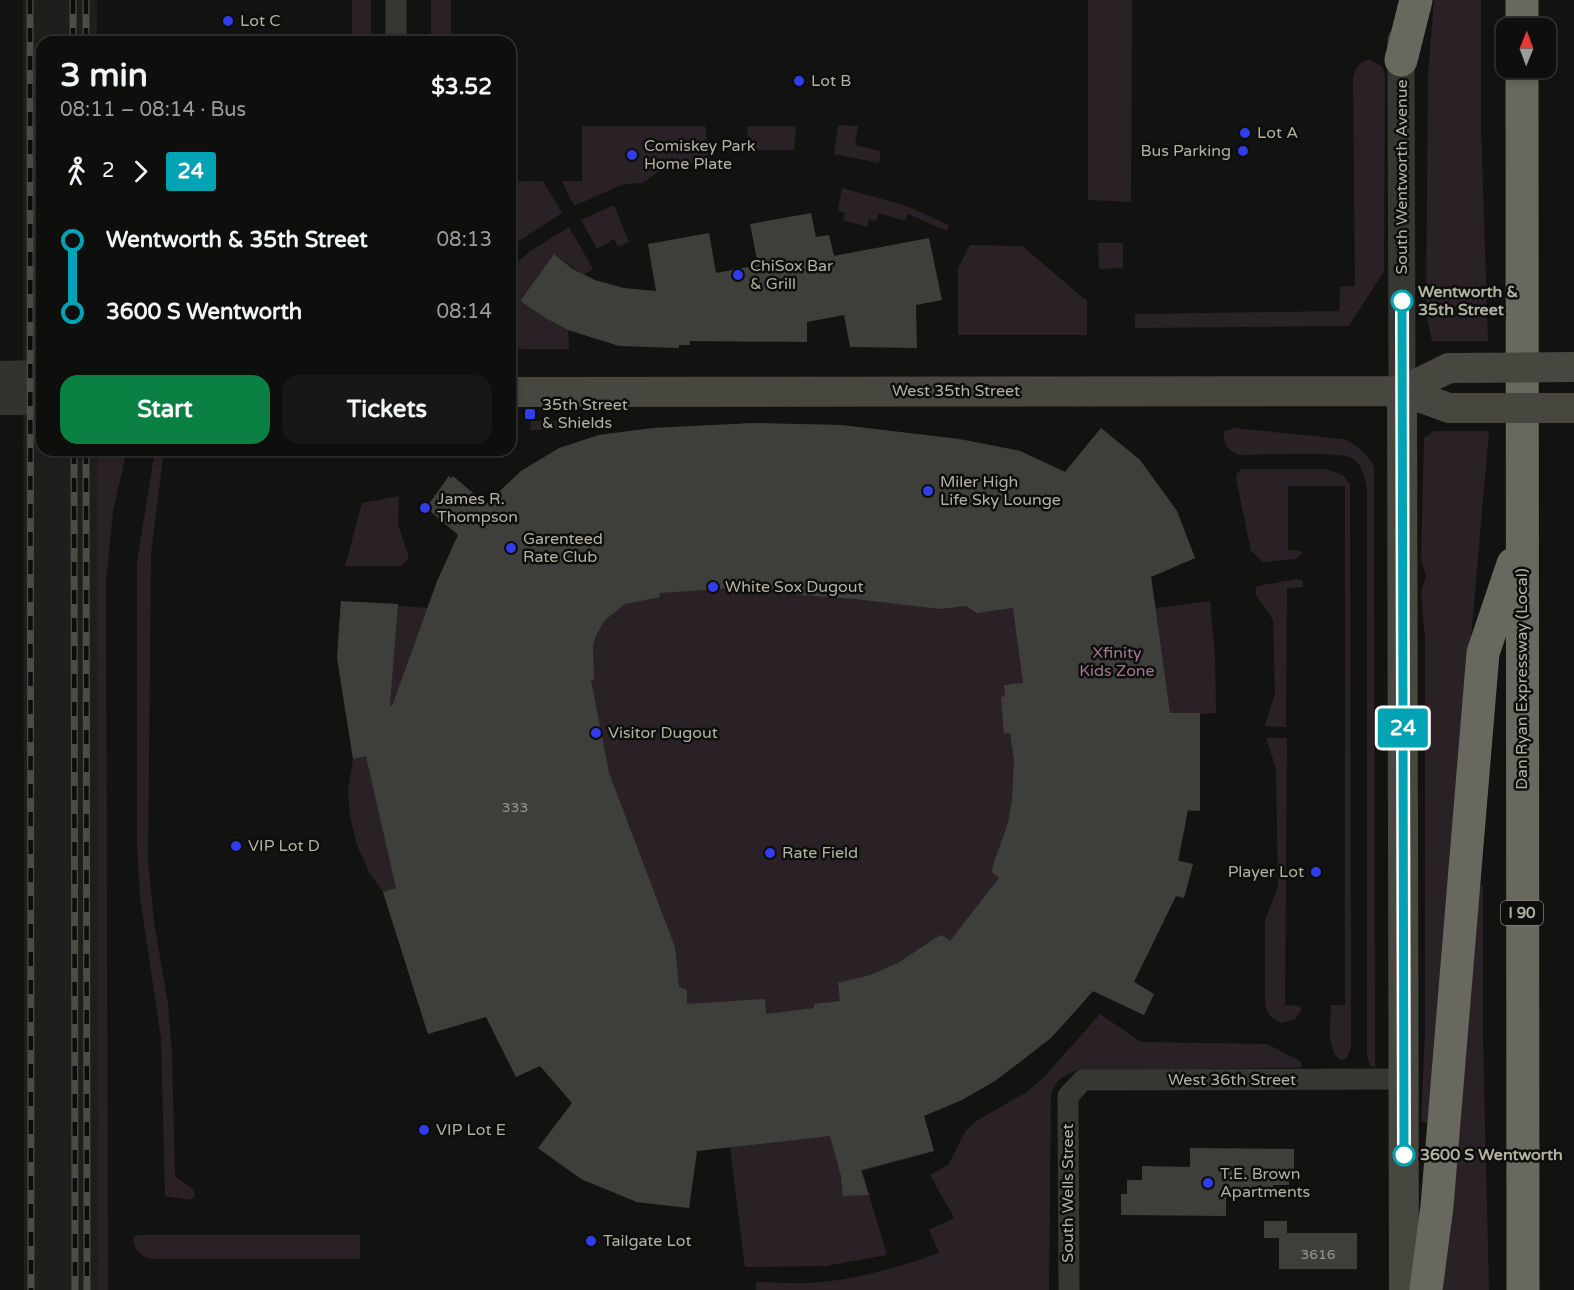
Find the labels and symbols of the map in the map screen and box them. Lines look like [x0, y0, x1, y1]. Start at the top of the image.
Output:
place label: Lot C [240, 11, 280, 31]
marker: Lot C [221, 14, 235, 28]
north arrow [1496, 18, 1556, 78]
place label: Lot B [811, 71, 851, 91]
marker: Lot B [792, 74, 806, 88]
street label: South Wentworth Avenue [1392, 79, 1412, 275]
place label: Lot A [1257, 123, 1298, 143]
marker: Lot A [1238, 126, 1252, 140]
place label: Comiskey Park Home Plate [644, 136, 756, 174]
place label: Bus Parking [1140, 141, 1231, 161]
marker: Bus Parking [1236, 144, 1250, 158]
marker: Comiskey Park Home Plate [625, 148, 639, 162]
place label: ChiSox Bar & Grill [750, 256, 834, 294]
marker: ChiSox Bar & Grill [731, 268, 745, 282]
place label: Wentworth & 35th Street [1418, 282, 1518, 320]
marker: Wentworth & 35th Street [1391, 290, 1413, 312]
street label: West 35th Street [892, 381, 1020, 401]
place label: 35th Street & Shields [542, 395, 628, 433]
marker: 35th Street & Shields [523, 407, 537, 421]
place label: Miler High Life Sky Lounge [940, 472, 1061, 510]
marker: Miler High Life Sky Lounge [921, 484, 935, 498]
place label: James R. Thompson [437, 489, 518, 527]
marker: James R. Thompson [418, 501, 432, 515]
place label: Garenteed Rate Club [523, 529, 603, 567]
marker: Garenteed Rate Club [504, 541, 518, 555]
street label: Dan Ryan Expressway (Local) [1512, 568, 1532, 790]
place label: White Sox Dugout [725, 577, 864, 597]
marker: White Sox Dugout [706, 580, 720, 594]
park label: Xfinity Kids Zone [1079, 643, 1155, 681]
line badge: 24 [1376, 708, 1430, 748]
place label: Visitor Dugout [608, 723, 718, 743]
marker: Visitor Dugout [589, 726, 603, 740]
house number: 333 [502, 799, 528, 816]
place label: VIP Lot D [248, 836, 320, 856]
marker: VIP Lot D [229, 839, 243, 853]
place label: Rate Field [782, 843, 858, 863]
marker: Rate Field [763, 846, 777, 860]
place label: Player Lot [1228, 862, 1304, 882]
marker: Player Lot [1309, 865, 1323, 879]
road number: I 90 [1501, 901, 1543, 925]
street label: West 36th Street [1168, 1070, 1296, 1090]
place label: VIP Lot E [436, 1120, 506, 1140]
marker: VIP Lot E [417, 1123, 431, 1137]
street label: South Wells Street [1058, 1123, 1078, 1263]
marker: 3600 S Wentworth [1393, 1144, 1415, 1166]
place label: 3600 S Wentworth [1420, 1145, 1563, 1165]
place label: T.E. Brown Apartments [1220, 1164, 1310, 1202]
marker: T.E. Brown Apartments [1201, 1176, 1215, 1190]
place label: Tailgate Lot [603, 1231, 692, 1251]
marker: Tailgate Lot [584, 1234, 598, 1248]
house number: 3616 [1300, 1246, 1336, 1263]

